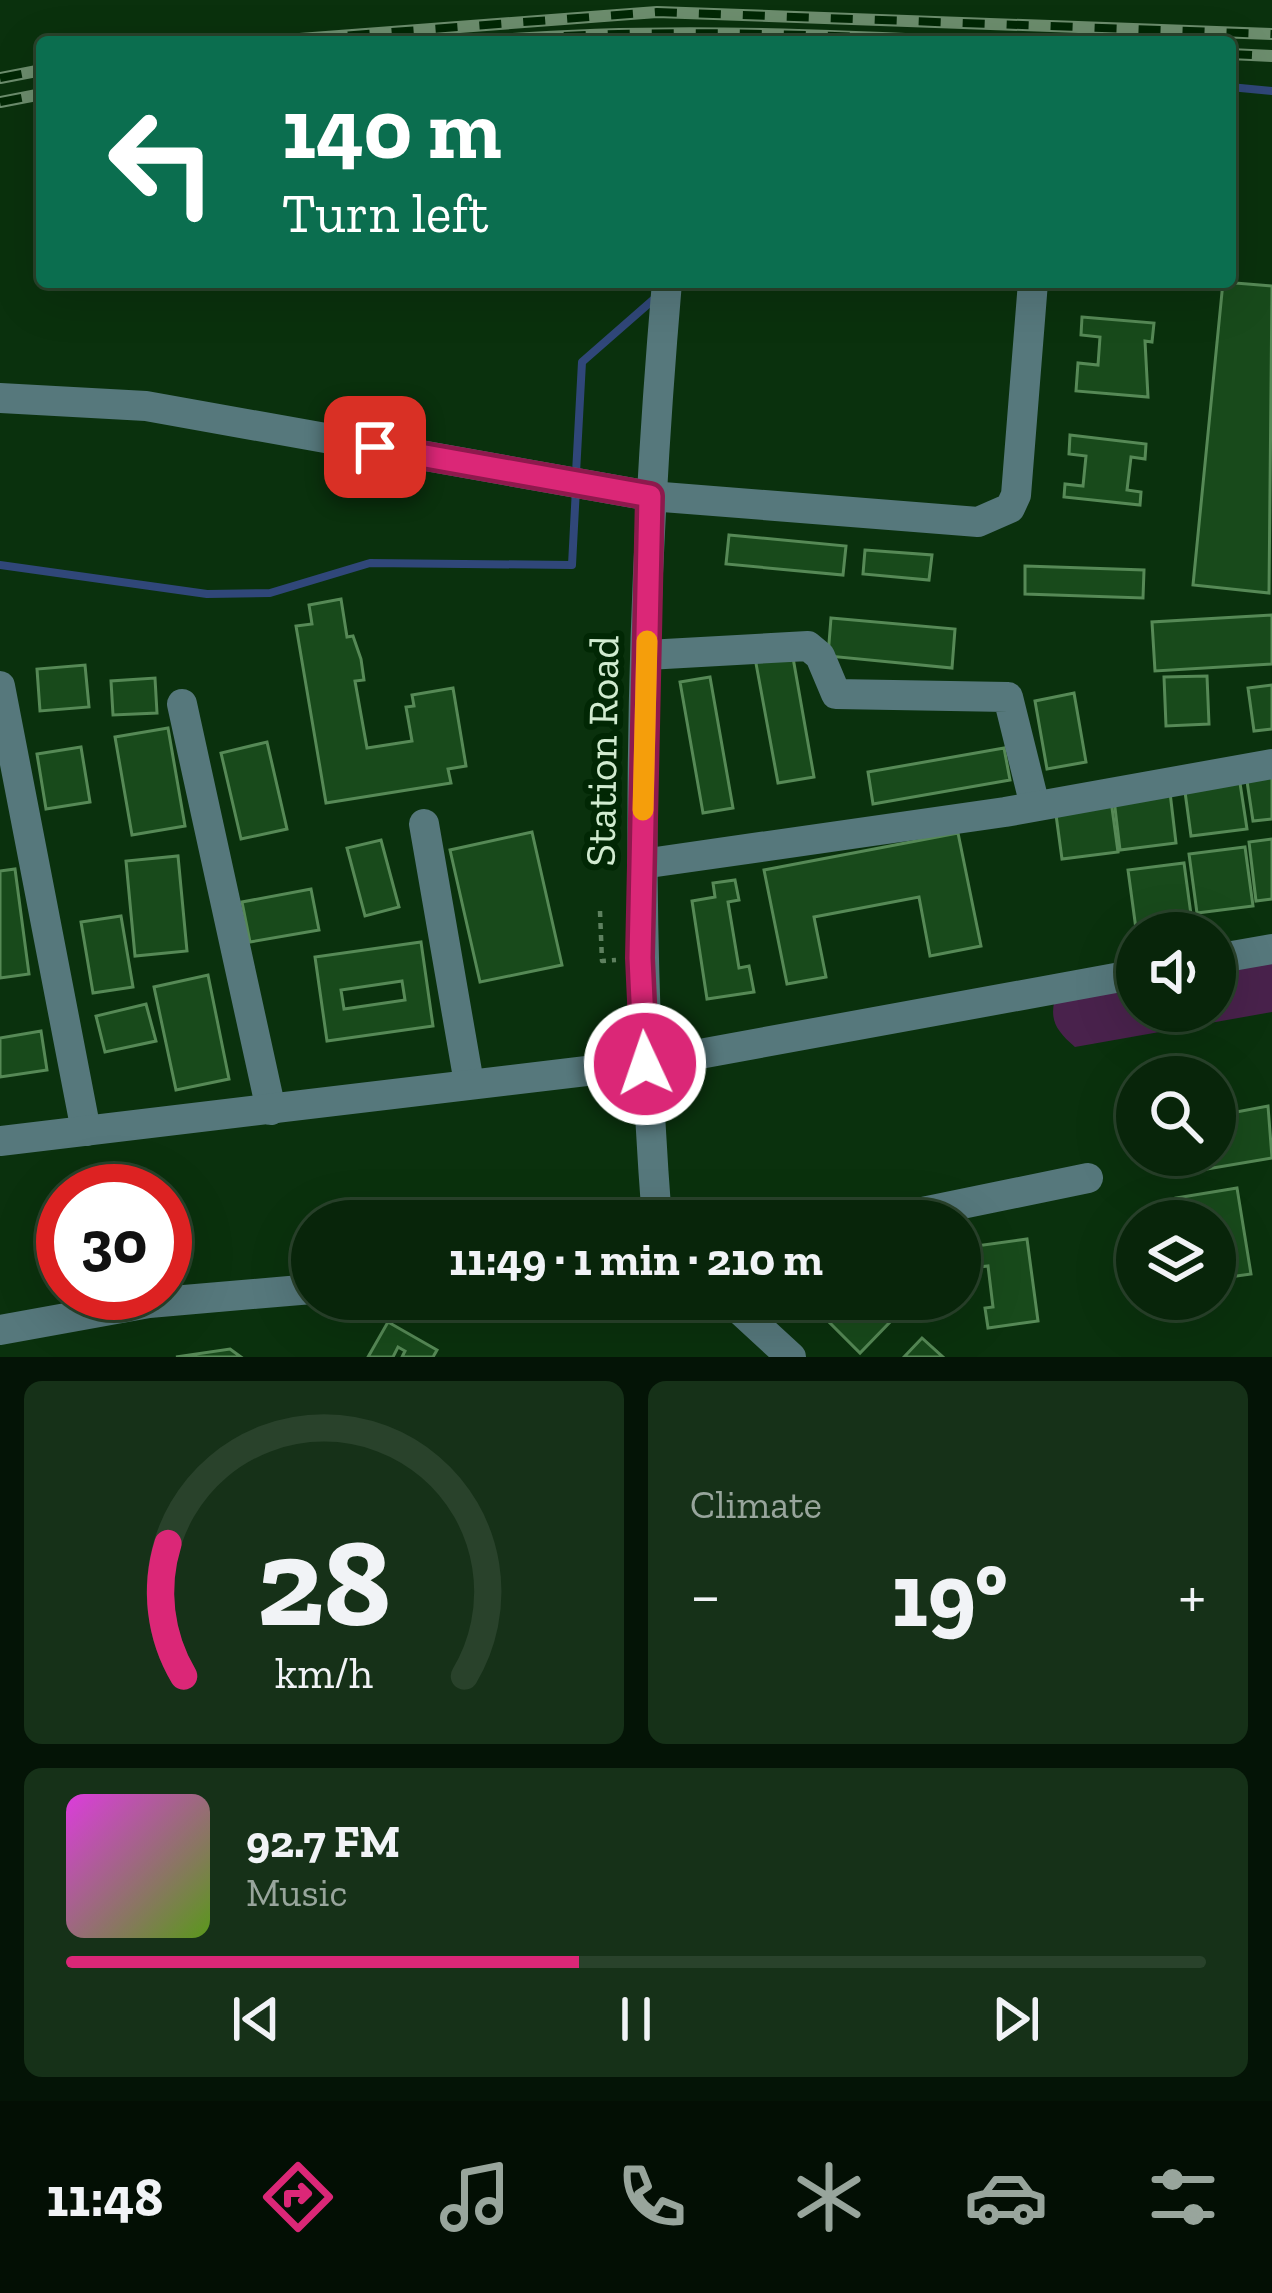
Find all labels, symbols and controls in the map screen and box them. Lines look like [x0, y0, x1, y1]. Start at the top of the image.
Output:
text: 140 m [282, 79, 502, 180]
icon: left [84, 84, 240, 240]
text: Turn left [282, 181, 489, 246]
pin [324, 396, 426, 498]
icon: arrive [342, 414, 408, 480]
street label: Station Road [574, 635, 630, 867]
map controls [1116, 912, 1236, 1320]
button: sound [1116, 912, 1236, 1032]
position arrow [582, 1001, 708, 1127]
button: search [1116, 1056, 1236, 1176]
speed limit sign: 30 [36, 1164, 192, 1320]
button: layers [1116, 1200, 1236, 1320]
text: 11:49 · 1 min · 210 m [449, 1233, 823, 1287]
text: Climate [690, 1481, 822, 1528]
text: 28 [257, 1507, 391, 1657]
text: 19° [891, 1541, 1008, 1649]
text: − [690, 1556, 721, 1635]
text: + [1178, 1556, 1206, 1635]
text: km/h [275, 1647, 373, 1698]
text: 92.7 FM [246, 1815, 400, 1869]
text: Music [246, 1869, 348, 1916]
icon: previous [223, 1986, 289, 2052]
icon: pause [603, 1986, 669, 2052]
icon: next [983, 1986, 1049, 2052]
icon: directions [256, 2155, 340, 2239]
icon: music [433, 2155, 517, 2239]
icon: phone [610, 2155, 694, 2239]
icon: climate [787, 2155, 871, 2239]
icon: car [964, 2155, 1048, 2239]
icon: filters [1141, 2155, 1225, 2239]
text: 11:48 [47, 2165, 163, 2230]

